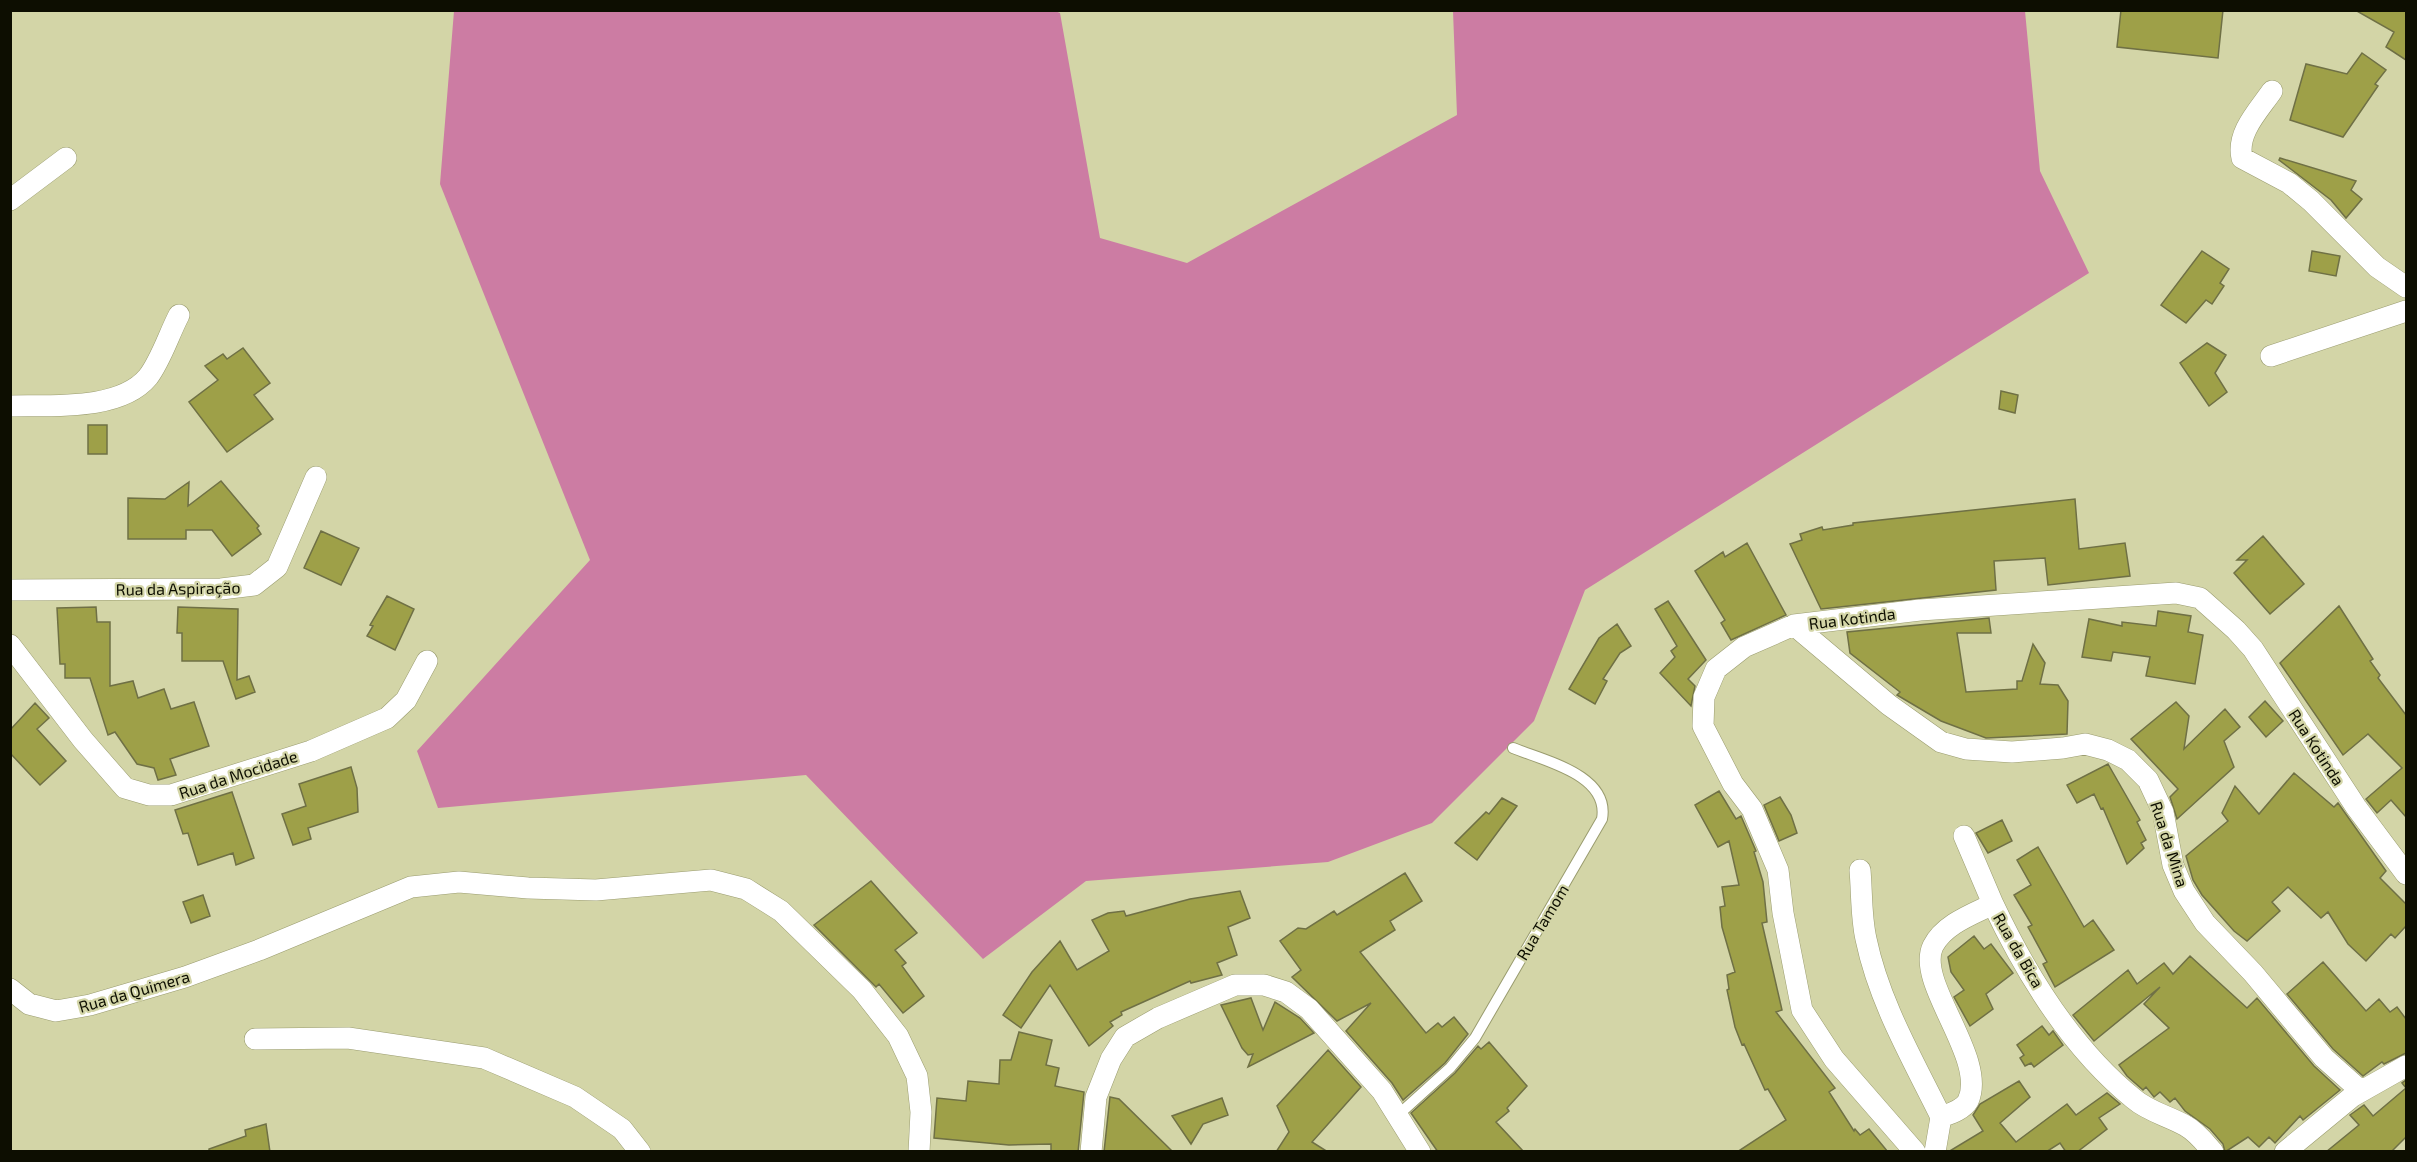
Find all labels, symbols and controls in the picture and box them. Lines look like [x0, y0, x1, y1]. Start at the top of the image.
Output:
street label: Rua da Aspiração [115, 577, 241, 600]
street label: Rua Kotinda [1808, 603, 1896, 633]
street label: Rua Kotinda [2285, 705, 2349, 789]
street label: Rua da Mocidade [176, 746, 300, 802]
street label: Rua da Mina [2147, 799, 2193, 889]
street label: Rua Tamom [1512, 881, 1572, 963]
street label: Rua da Bica [1990, 909, 2048, 991]
street label: Rua da Quimera [76, 966, 192, 1017]

